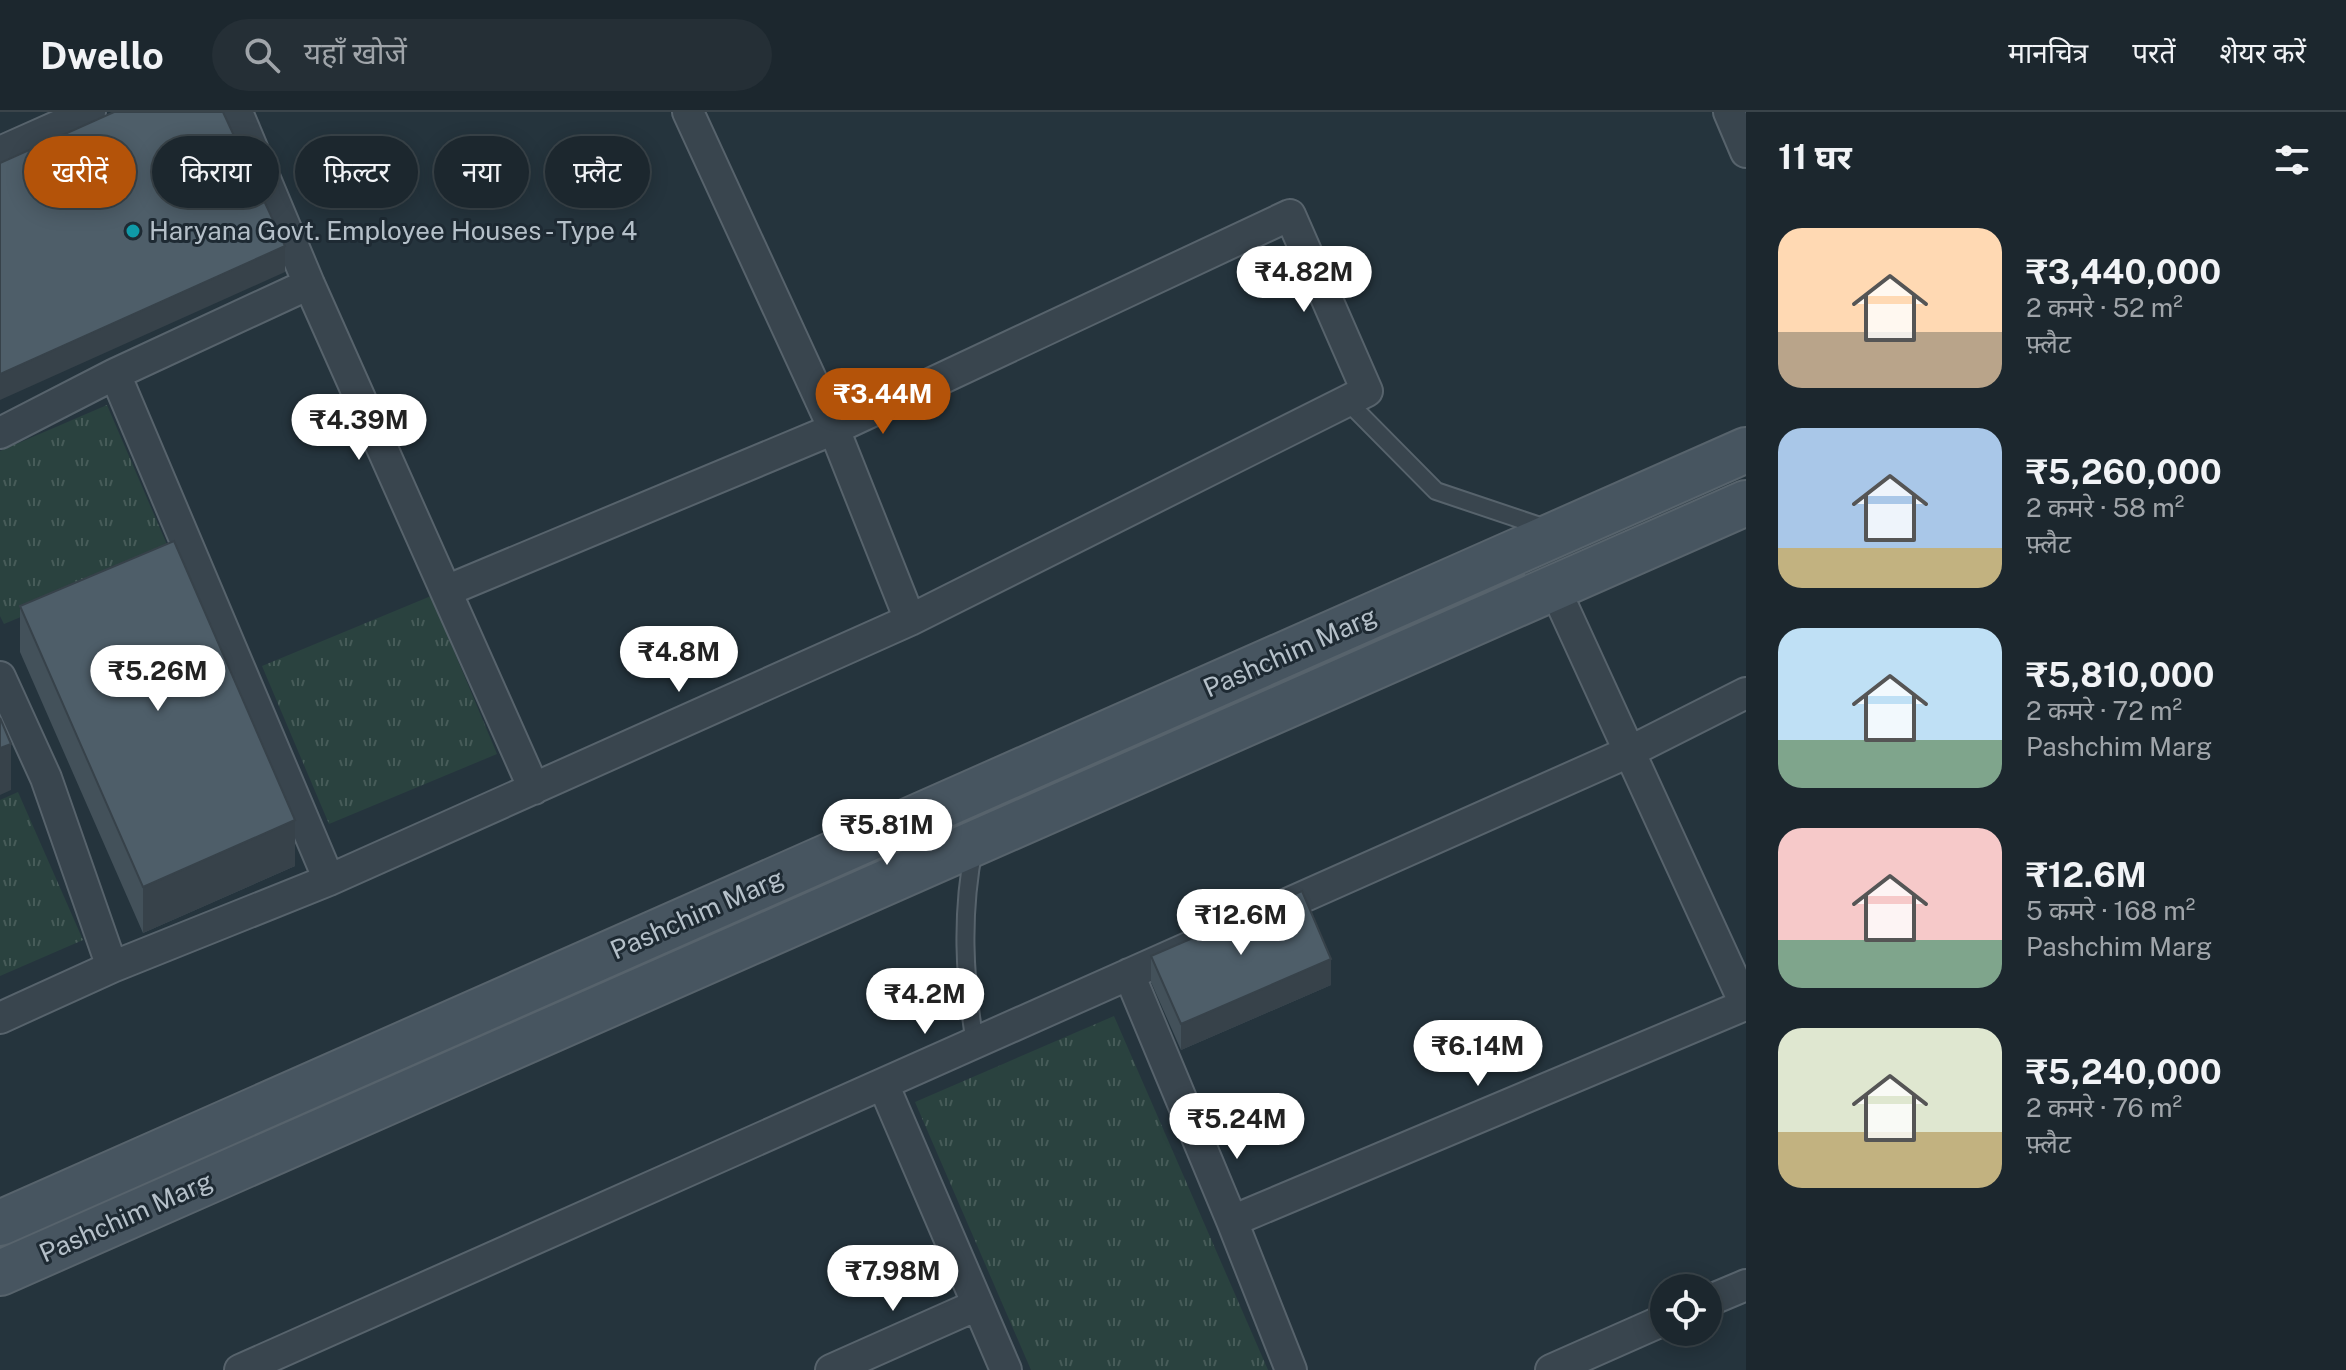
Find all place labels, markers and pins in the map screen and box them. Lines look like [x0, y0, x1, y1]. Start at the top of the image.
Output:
place label: Haryana Govt. Employee Houses - Type 4 [149, 215, 637, 246]
marker: Haryana Govt. Employee Houses - Type 4 [124, 222, 142, 240]
pin: ₹4.82M [1239, 246, 1369, 314]
pin: ₹3.44M [818, 368, 948, 436]
pin: ₹4.39M [294, 394, 424, 462]
pin: ₹4.8M [623, 626, 735, 694]
pin: ₹5.26M [93, 645, 223, 713]
pin: ₹5.81M [822, 799, 952, 867]
pin: ₹12.6M [1176, 889, 1306, 957]
pin: ₹4.2M [869, 968, 981, 1036]
pin: ₹6.14M [1413, 1020, 1543, 1088]
pin: ₹5.24M [1172, 1093, 1302, 1161]
pin: ₹7.98M [828, 1245, 958, 1313]

